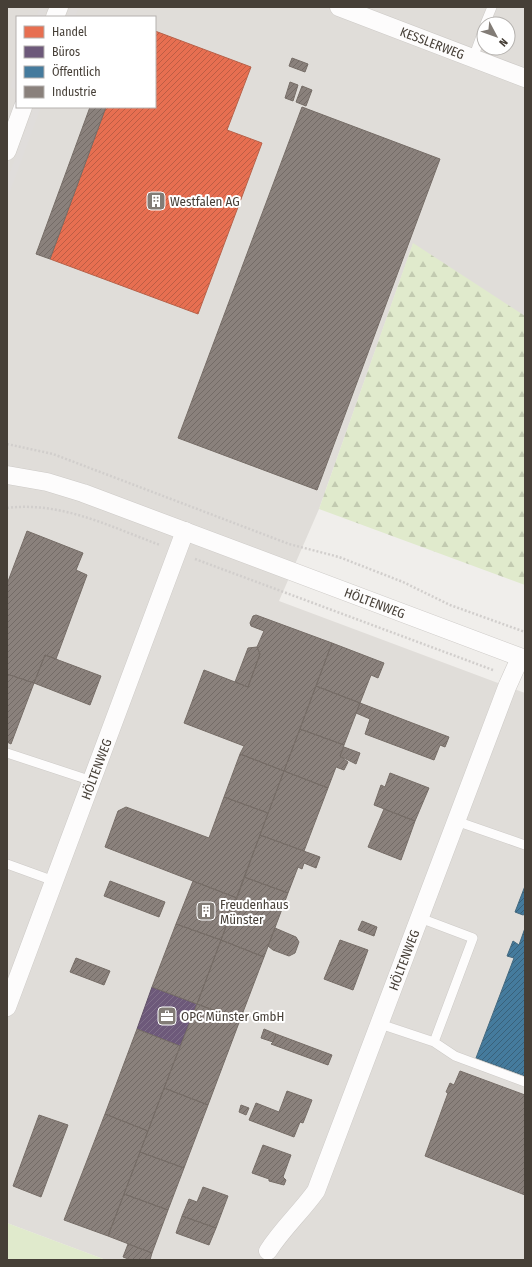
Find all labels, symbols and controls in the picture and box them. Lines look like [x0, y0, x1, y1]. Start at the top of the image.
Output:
legend [16, 16, 156, 108]
north arrow [476, 16, 516, 56]
street label: KESSLERWEG [398, 24, 467, 62]
text: Handel [52, 25, 87, 39]
text: N [496, 35, 510, 49]
text: Büros [52, 45, 80, 59]
text: Öffentlich [52, 63, 100, 79]
text: Industrie [52, 85, 96, 99]
building icon: Westfalen AG [145, 190, 167, 212]
place label: Westfalen AG [170, 194, 240, 209]
street label: HÖLTENWEG [342, 585, 407, 621]
street label: HÖLTENWEG [78, 737, 115, 802]
place label: Freudenhaus Münster [220, 897, 289, 927]
building icon: Freudenhaus Münster [195, 900, 217, 922]
street label: HÖLTENWEG [386, 928, 422, 993]
office icon: OPC Münster GmbH [156, 1005, 178, 1027]
place label: OPC Münster GmbH [181, 1009, 284, 1024]

